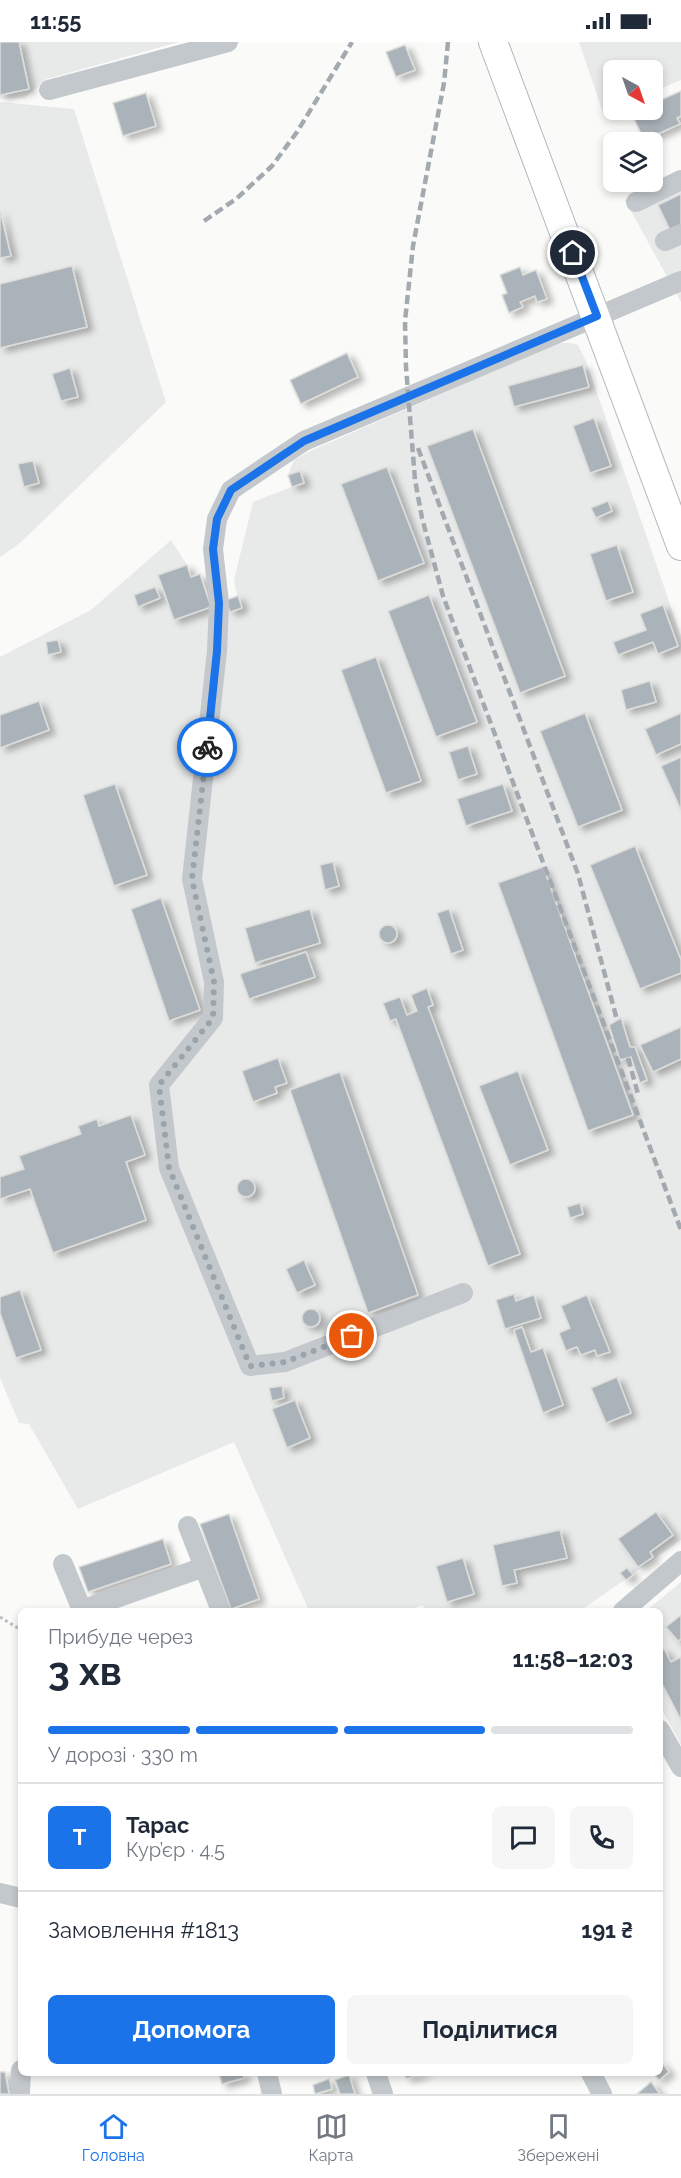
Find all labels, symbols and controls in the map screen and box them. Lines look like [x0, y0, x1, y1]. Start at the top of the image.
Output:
text: 11:55 [30, 8, 82, 34]
north arrow [603, 60, 663, 120]
map controls [603, 60, 663, 192]
button: layers [603, 132, 663, 192]
pin [547, 227, 598, 278]
icon: home [556, 236, 589, 269]
courier [177, 717, 237, 777]
icon: bike [191, 731, 224, 764]
pin [326, 1310, 377, 1361]
icon: bag [335, 1319, 368, 1352]
text: Прибуде через [48, 1625, 193, 1649]
text: 11:58–12:03 [513, 1646, 633, 1672]
text: 3 хв [48, 1648, 122, 1694]
text: У дорозі · 330 m [48, 1743, 198, 1767]
button: chat [492, 1806, 555, 1869]
button: phone [570, 1806, 633, 1869]
text: Тарас [126, 1812, 189, 1838]
text: Т [73, 1824, 86, 1850]
text: Кур’єр · 4.5 [126, 1838, 225, 1862]
text: Замовлення #1813 [48, 1917, 239, 1943]
text: 191 ₴ [581, 1917, 633, 1943]
button: Допомога [48, 1995, 335, 2064]
button: Поділитися [347, 1995, 633, 2064]
tab: Головна [82, 2110, 145, 2165]
tab: Карта [309, 2110, 354, 2165]
tab: Збережені [517, 2110, 599, 2165]

